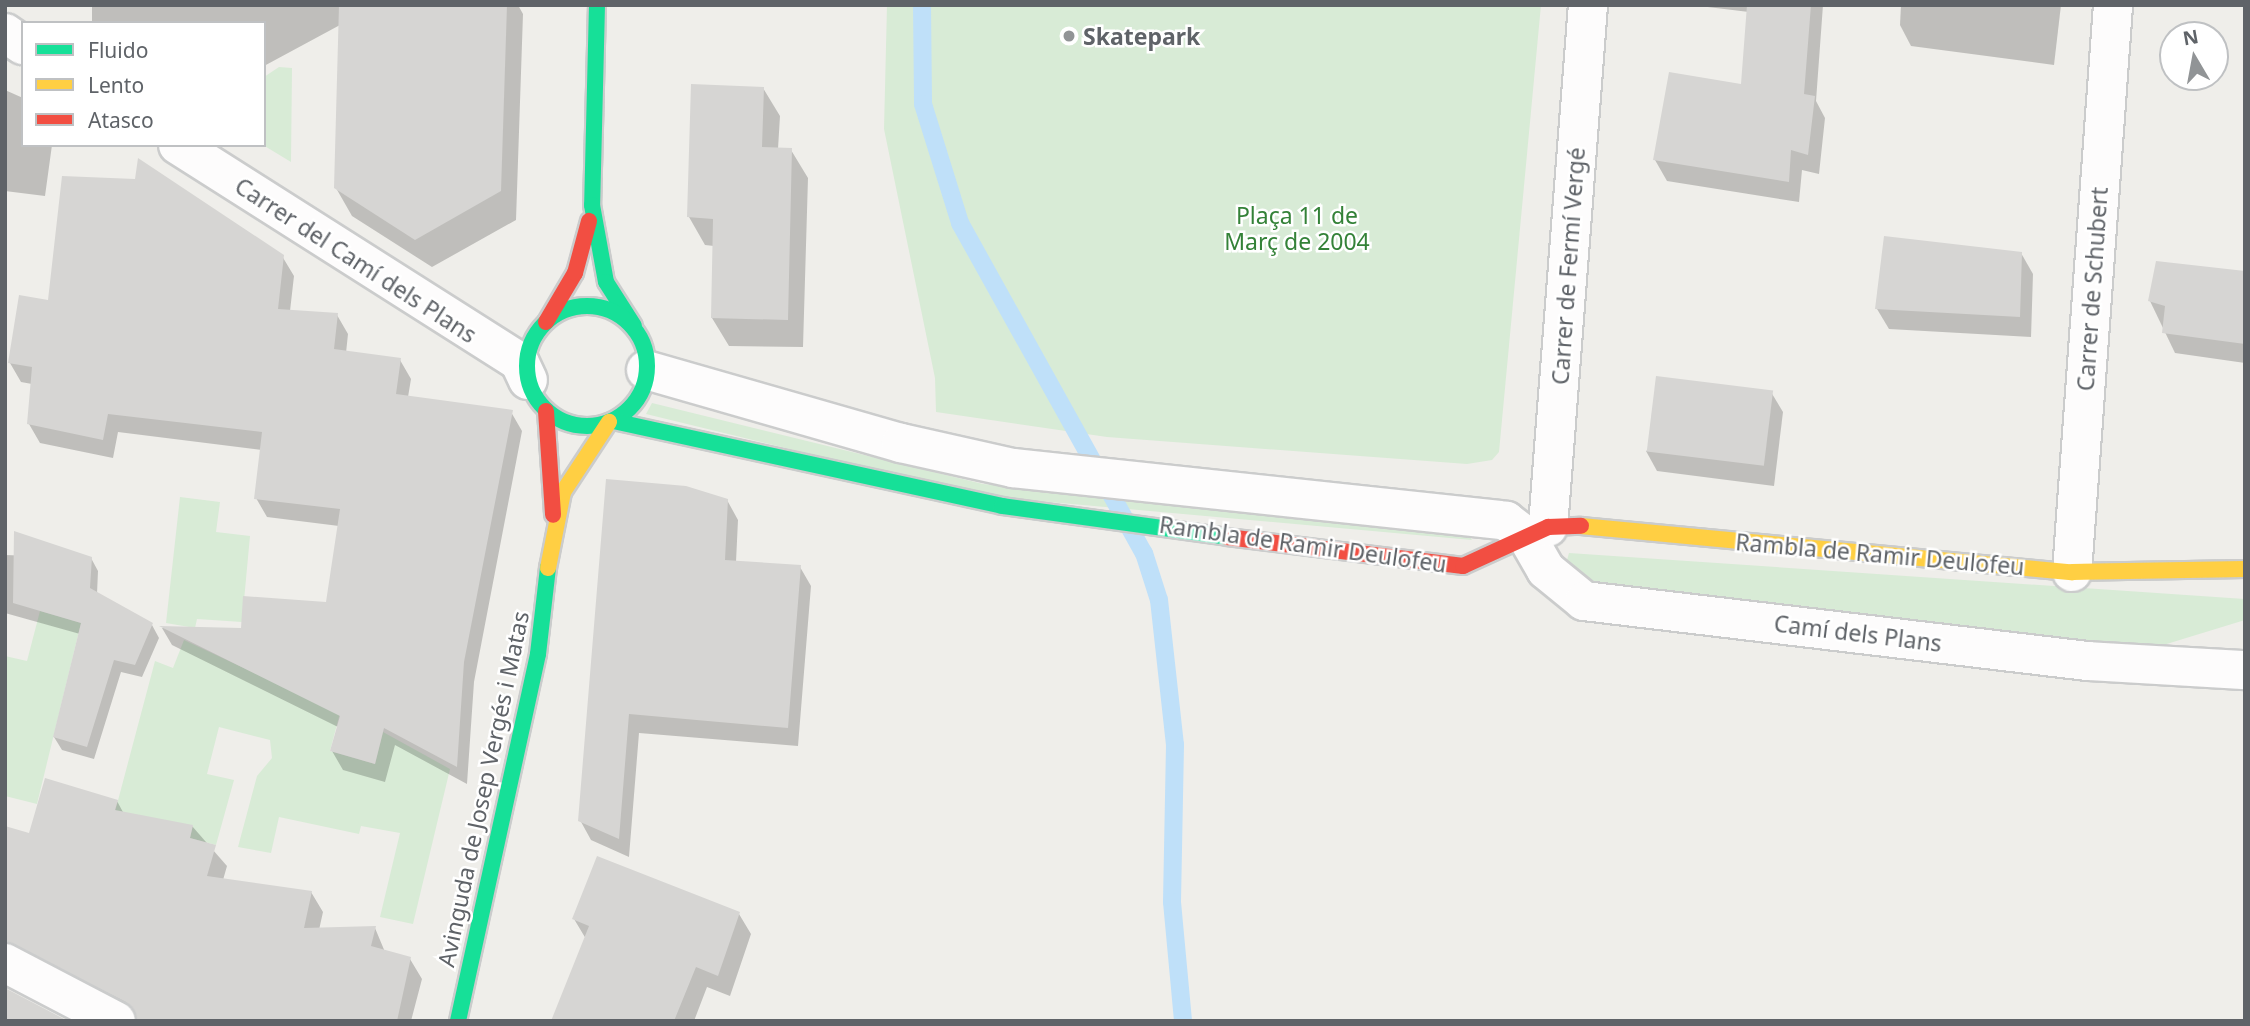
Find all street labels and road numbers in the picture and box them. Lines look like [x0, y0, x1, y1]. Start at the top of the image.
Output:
street label: Carrer de Fermí Vergé [1546, 146, 1590, 386]
street label: Carrer del Camí dels Plans [230, 172, 482, 348]
street label: Carrer de Schubert [2071, 186, 2113, 392]
street label: Rambla de Ramir Deulofeu [1158, 510, 1448, 578]
street label: Rambla de Ramir Deulofeu [1734, 528, 2026, 580]
street label: Avinguda de Josep Vergés i Matas [432, 609, 534, 969]
street label: Camí dels Plans [1773, 609, 1943, 657]

